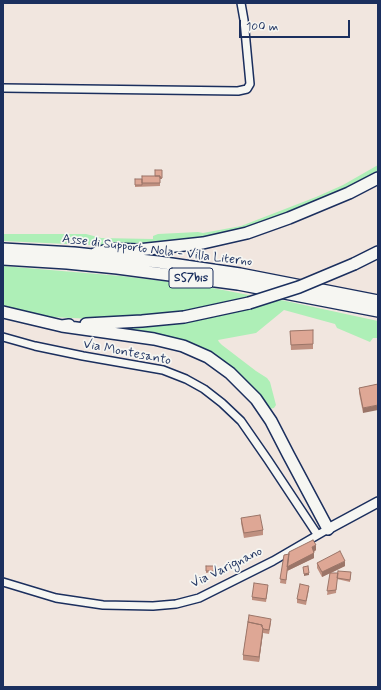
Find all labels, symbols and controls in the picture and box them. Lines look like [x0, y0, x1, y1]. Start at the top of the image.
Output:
scale bar [241, 12, 352, 38]
text: 100 m [246, 19, 278, 35]
street label: Asse di Supporto Nola - Villa Literno [61, 232, 253, 270]
road number: SS7bis [169, 268, 213, 288]
street label: Via Montesanto [82, 337, 172, 369]
street label: Via Varignano [189, 544, 265, 592]

